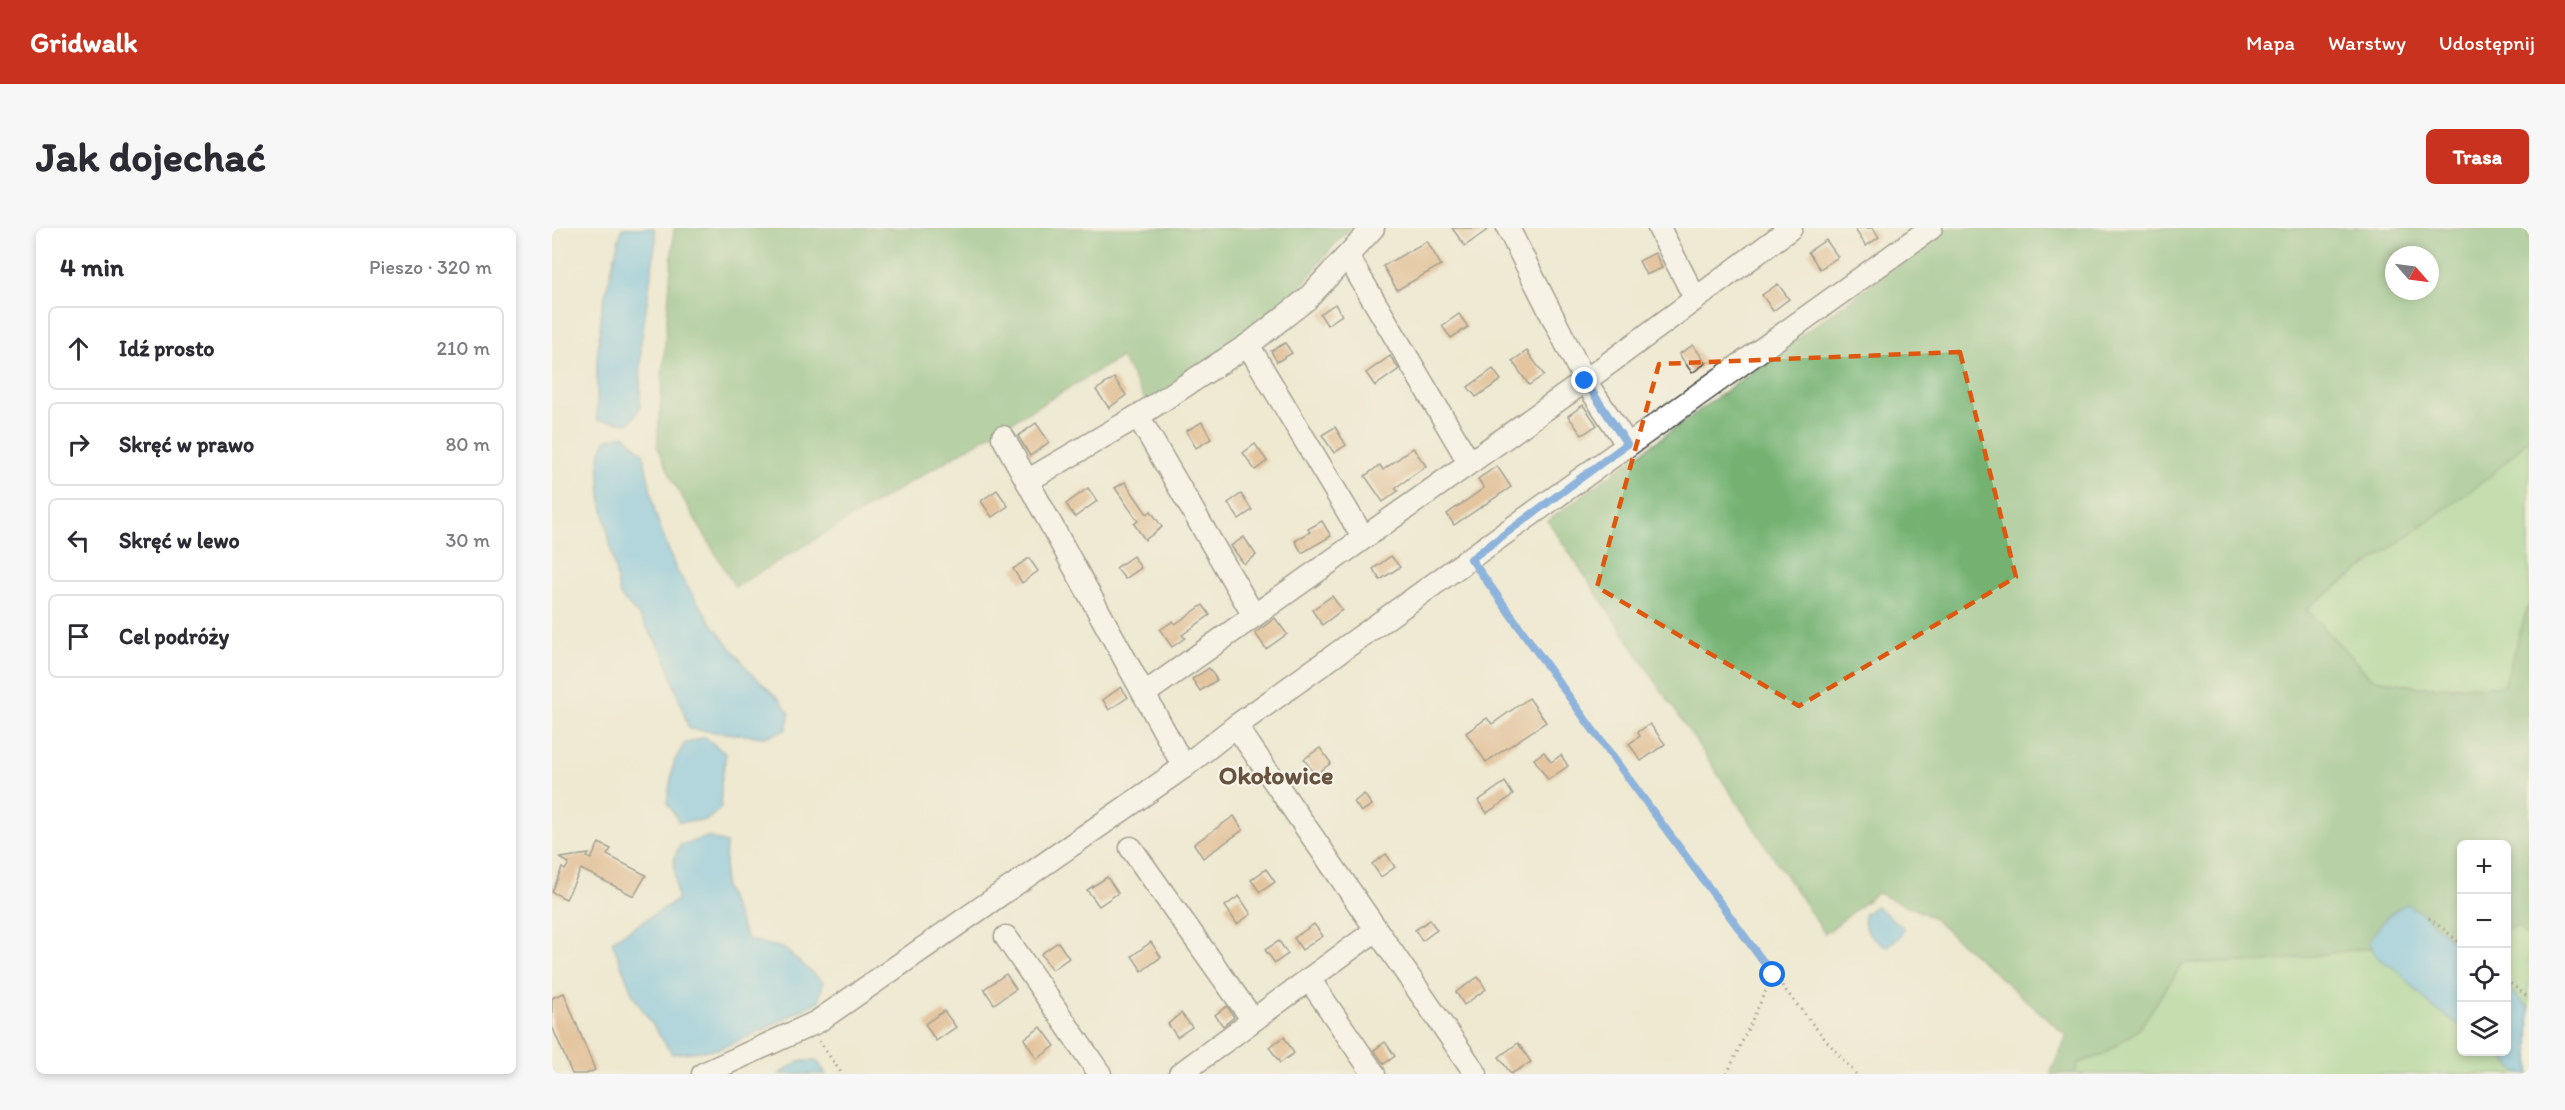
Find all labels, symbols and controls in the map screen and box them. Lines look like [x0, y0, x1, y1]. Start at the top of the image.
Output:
text: Gridwalk [30, 25, 138, 59]
text: Mapa [2246, 30, 2295, 55]
text: Warstwy [2328, 30, 2406, 55]
text: Udostępnij [2439, 30, 2535, 55]
button: Trasa [2426, 129, 2529, 184]
text: Jak dojechać [36, 131, 266, 182]
north arrow [2385, 246, 2439, 300]
text: 4 min [60, 251, 124, 283]
text: Pieszo · 320 m [369, 255, 492, 279]
icon: ahead [62, 332, 95, 365]
text: Idź prosto [119, 335, 215, 362]
text: 210 m [437, 336, 490, 360]
route end [1571, 367, 1597, 393]
icon: right [62, 428, 95, 461]
text: Skręć w prawo [119, 431, 254, 458]
text: 80 m [445, 432, 490, 456]
icon: left [62, 524, 95, 557]
text: Skręć w lewo [119, 527, 240, 554]
text: 30 m [445, 528, 490, 552]
icon: arrive [62, 620, 95, 653]
text: Cel podróży [119, 623, 229, 650]
district label: Okołowice [1219, 759, 1333, 791]
map controls [2457, 840, 2511, 1056]
button: + [2457, 840, 2511, 894]
button: − [2457, 894, 2511, 948]
button: locate [2457, 948, 2511, 1002]
route start [1759, 961, 1785, 987]
button: layers [2457, 1002, 2511, 1056]

